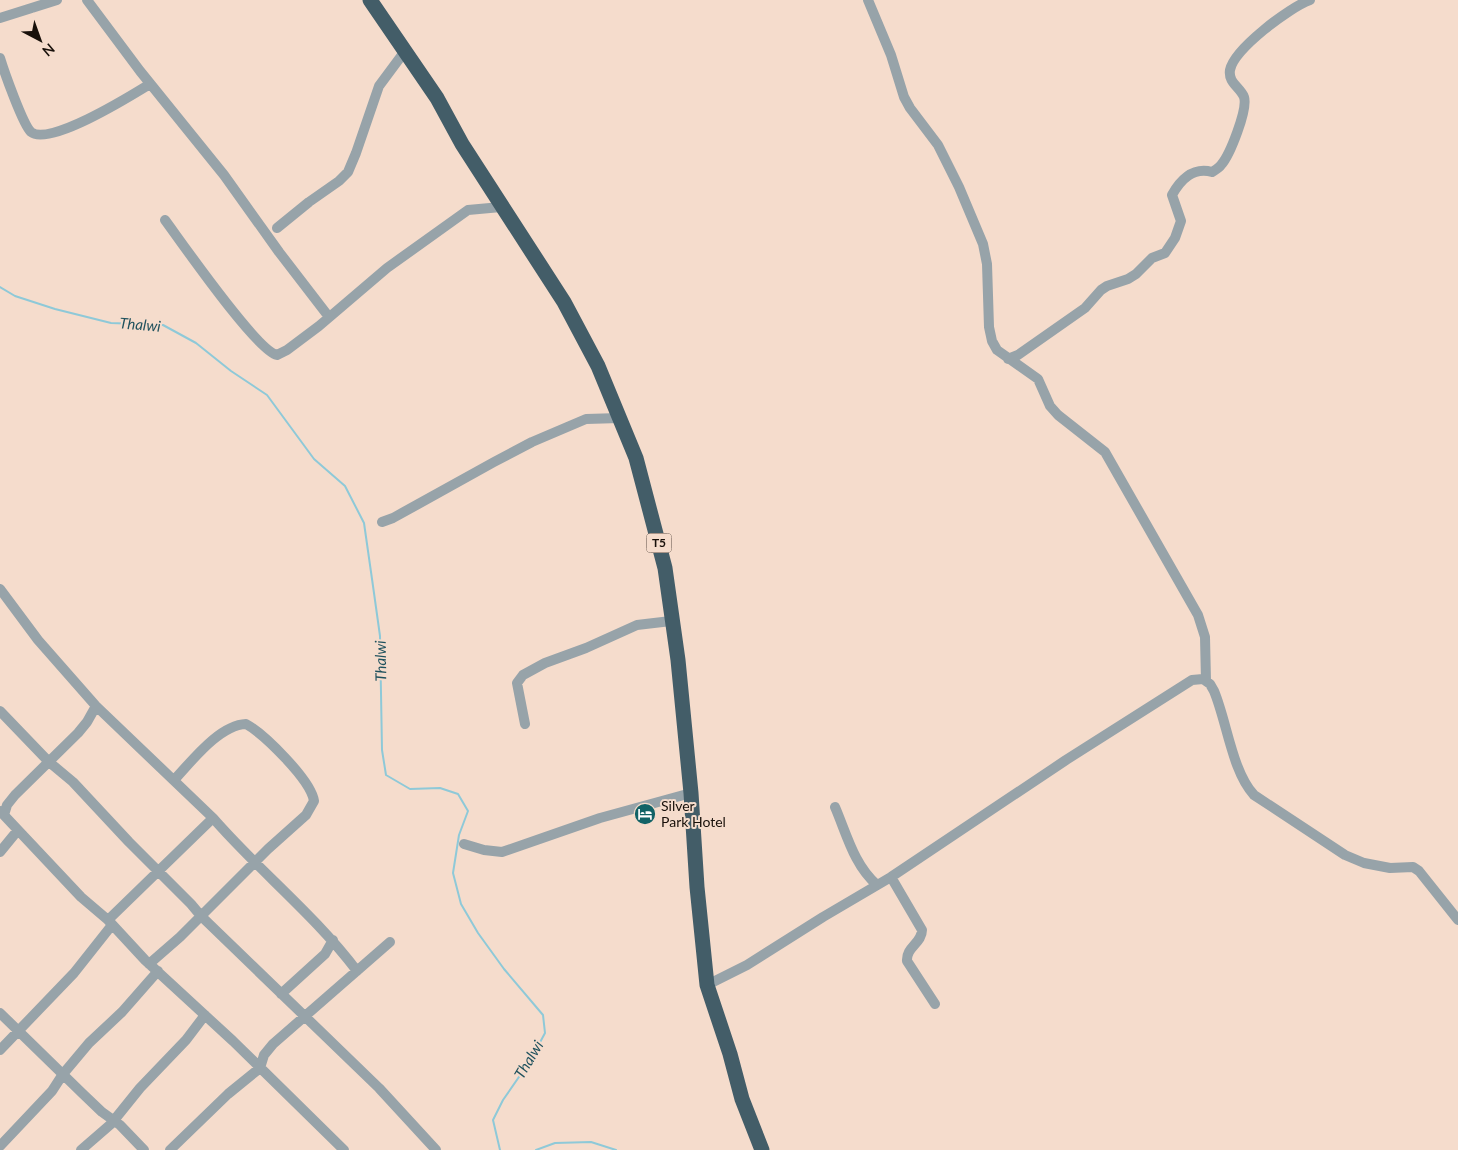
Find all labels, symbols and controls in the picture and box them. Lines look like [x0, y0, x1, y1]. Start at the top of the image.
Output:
north arrow [15, 15, 65, 65]
text: N [39, 40, 59, 60]
water label: Thalwi [119, 313, 162, 335]
road number: T5 [646, 534, 672, 552]
water label: Thalwi [371, 640, 389, 682]
place label: Silver Park Hotel [661, 797, 726, 830]
hotel icon: Silver Park Hotel [633, 802, 657, 826]
water label: Thalwi [510, 1037, 547, 1082]

